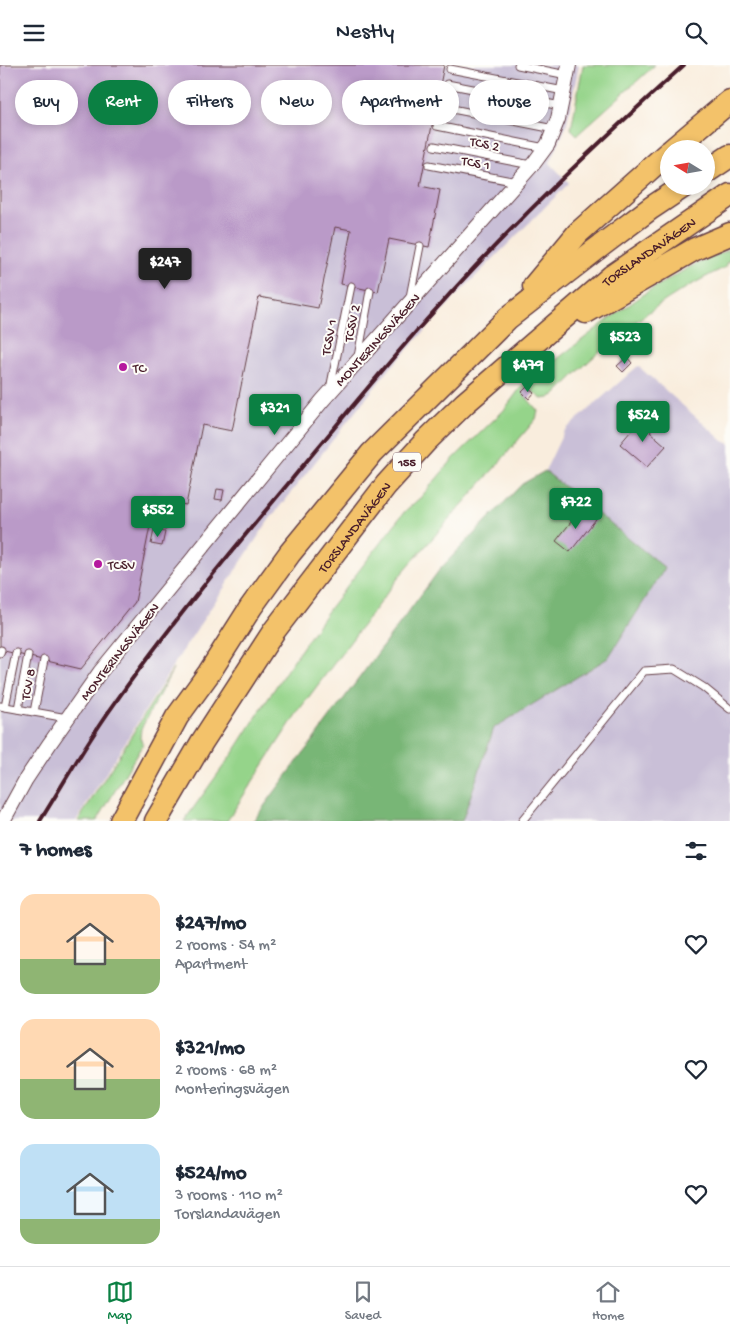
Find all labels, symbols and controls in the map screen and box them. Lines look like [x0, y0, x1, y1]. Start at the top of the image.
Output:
icon: menu [20, 19, 48, 47]
icon: search [682, 19, 710, 47]
text: Nestly [336, 20, 394, 46]
chip: Buy [15, 80, 78, 125]
chip: Rent [88, 80, 158, 125]
chip: Filters [168, 80, 251, 125]
chip: New [261, 80, 332, 125]
chip: Apartment [342, 80, 459, 125]
chip: House [469, 80, 549, 125]
street label: TCS 2 [467, 134, 501, 157]
north arrow [660, 140, 715, 195]
map controls [660, 140, 715, 195]
street label: TCS 1 [459, 153, 491, 176]
street label: TORSLANDAVÄGEN [599, 215, 700, 292]
pin: $247 [135, 247, 195, 290]
text: $247 [150, 254, 180, 273]
street label: MONTERINGSVÄGEN [333, 291, 425, 391]
street label: TCSV 2 [341, 303, 365, 344]
street label: TCSV 1 [318, 318, 342, 358]
pin: $523 [595, 323, 655, 365]
text: $523 [609, 329, 641, 348]
pin: $479 [498, 351, 558, 393]
text: $479 [512, 357, 544, 376]
marker: TC [117, 361, 129, 373]
place label: TC [132, 361, 147, 378]
pin: $321 [245, 393, 305, 436]
text: $321 [260, 400, 290, 419]
pin: $524 [613, 401, 673, 443]
text: $524 [627, 407, 659, 426]
road number: 155 [393, 453, 421, 472]
street label: TORSLANDAVÄGEN [315, 479, 396, 578]
pin: $722 [546, 487, 606, 530]
text: $722 [560, 494, 592, 513]
pin: $552 [128, 495, 188, 538]
text: $552 [142, 502, 174, 521]
marker: TCSV [92, 558, 104, 570]
place label: TCSV [107, 558, 135, 575]
street label: MONTERINGSVÄGEN [78, 600, 164, 705]
street label: TCV 8 [18, 667, 41, 703]
icon: filters [682, 837, 710, 865]
text: 7 homes [20, 839, 92, 864]
text: $247/mo [175, 912, 246, 937]
icon: home [60, 914, 120, 974]
icon: heart [682, 930, 710, 958]
text: 2 rooms · 54 m² [175, 937, 276, 956]
text: Apartment [175, 956, 247, 975]
text: $321/mo [175, 1037, 245, 1062]
icon: home [60, 1039, 120, 1099]
icon: heart [682, 1055, 710, 1083]
text: 2 rooms · 68 m² [175, 1062, 277, 1081]
text: Monteringsvägen [175, 1081, 289, 1100]
text: $524/mo [175, 1162, 247, 1187]
icon: home [60, 1164, 120, 1224]
icon: heart [682, 1180, 710, 1208]
text: 3 rooms · 110 m² [175, 1187, 283, 1206]
text: Torslandavägen [175, 1206, 280, 1225]
tab: Map [106, 1278, 134, 1325]
tab: Saved [345, 1278, 381, 1325]
tab: Home [592, 1278, 624, 1325]

